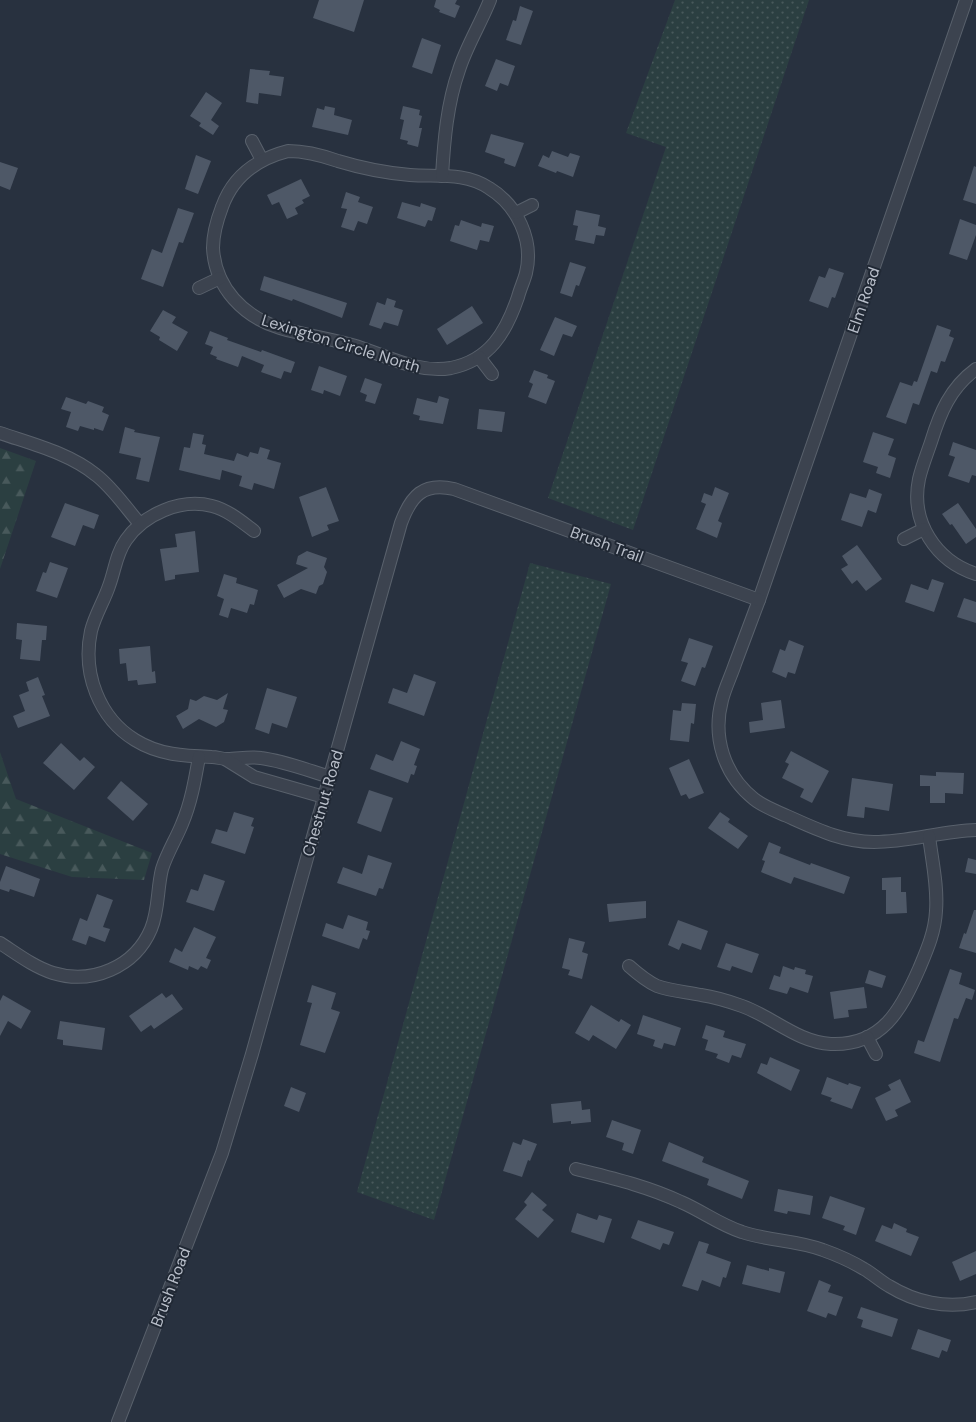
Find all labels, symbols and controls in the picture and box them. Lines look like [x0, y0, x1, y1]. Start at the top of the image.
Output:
street label: Elm Road [842, 264, 885, 336]
street label: Lexington Circle North [259, 309, 423, 378]
street label: Brush Trail [567, 522, 646, 567]
street label: Chestnut Road [297, 747, 348, 859]
street label: Brush Road [146, 1244, 195, 1330]

